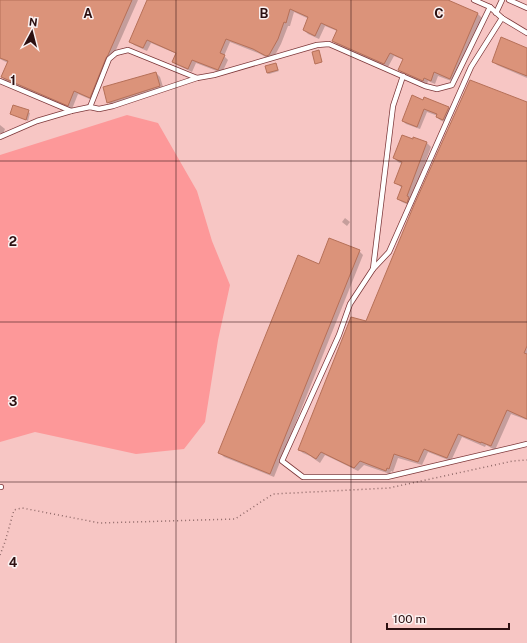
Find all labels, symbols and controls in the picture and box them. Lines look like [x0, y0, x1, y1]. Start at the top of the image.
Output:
text: A [83, 6, 93, 21]
text: B [260, 6, 269, 21]
text: C [434, 6, 444, 21]
north arrow [12, 12, 52, 52]
text: N [28, 16, 38, 29]
text: 1 [10, 73, 16, 88]
text: 2 [9, 234, 17, 249]
text: 3 [9, 394, 18, 409]
text: 4 [9, 555, 18, 570]
scale bar [387, 605, 509, 631]
text: 100 m [393, 612, 426, 626]

